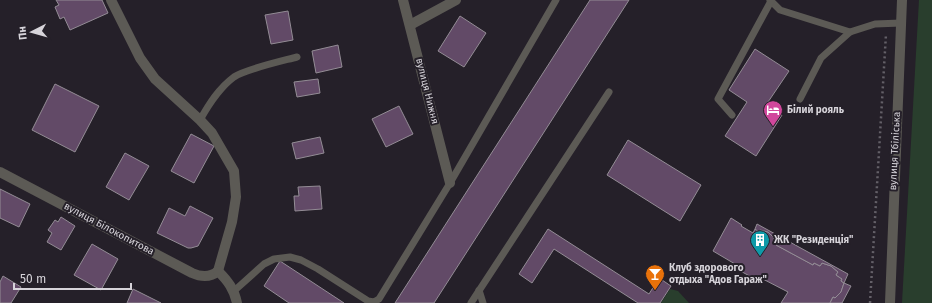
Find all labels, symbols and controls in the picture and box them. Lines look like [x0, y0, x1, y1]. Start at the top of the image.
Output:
north arrow [12, 12, 52, 52]
text: Пн [15, 25, 30, 41]
street label: вулиця Нижня [413, 57, 441, 125]
hotel icon: Білий рояль [762, 99, 784, 127]
place label: Білий рояль [787, 104, 845, 116]
street label: вулиця Тбіліська [886, 111, 903, 191]
street label: вулиця Білокопитова [62, 199, 157, 258]
building icon: ЖК "Резиденція" [749, 229, 771, 257]
place label: ЖК "Резиденція" [773, 234, 854, 246]
place label: Клуб здорового отдыха "Адов Гараж" [669, 262, 767, 286]
bar icon: Клуб здорового отдыха "Адов Гараж" [644, 263, 666, 291]
scale bar [14, 265, 131, 291]
text: 50 m [20, 272, 46, 286]

